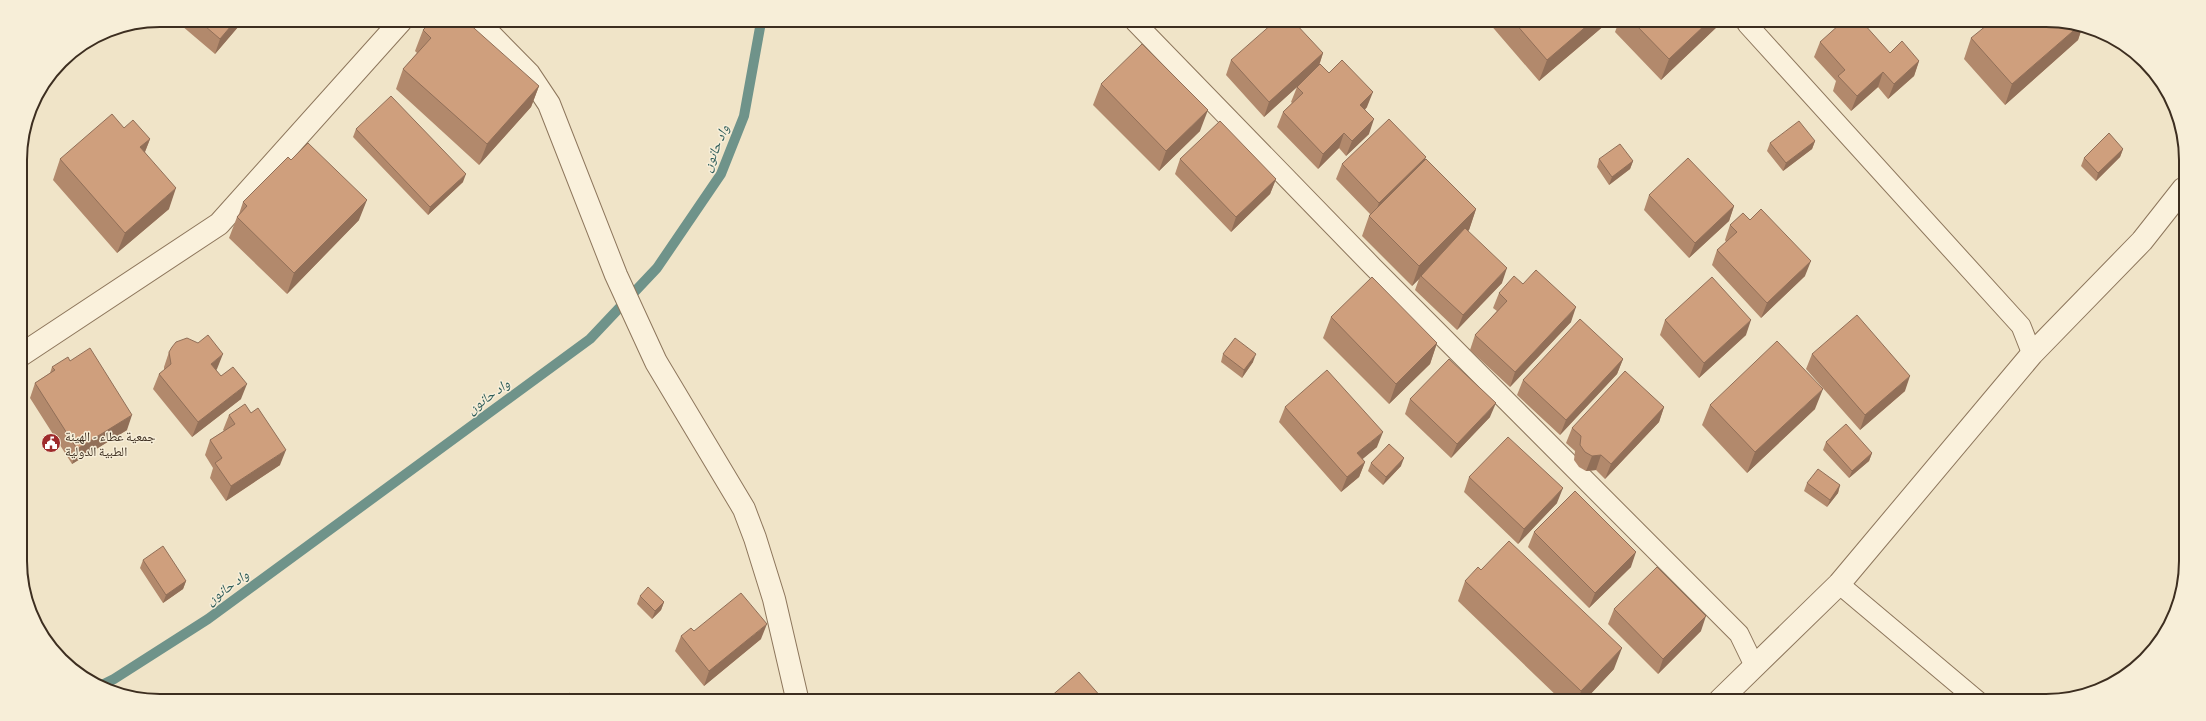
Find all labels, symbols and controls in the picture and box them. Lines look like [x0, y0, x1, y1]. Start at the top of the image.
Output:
water label: واد حانون [698, 122, 733, 174]
water label: واد حانون [463, 375, 514, 418]
place label: جمعية عطاء - الهيئة الطبية الدولية [65, 429, 156, 460]
public building icon: جمعية عطاء - الهيئة الطبية الدولية [40, 432, 62, 454]
water label: واد حانون [202, 566, 253, 609]

